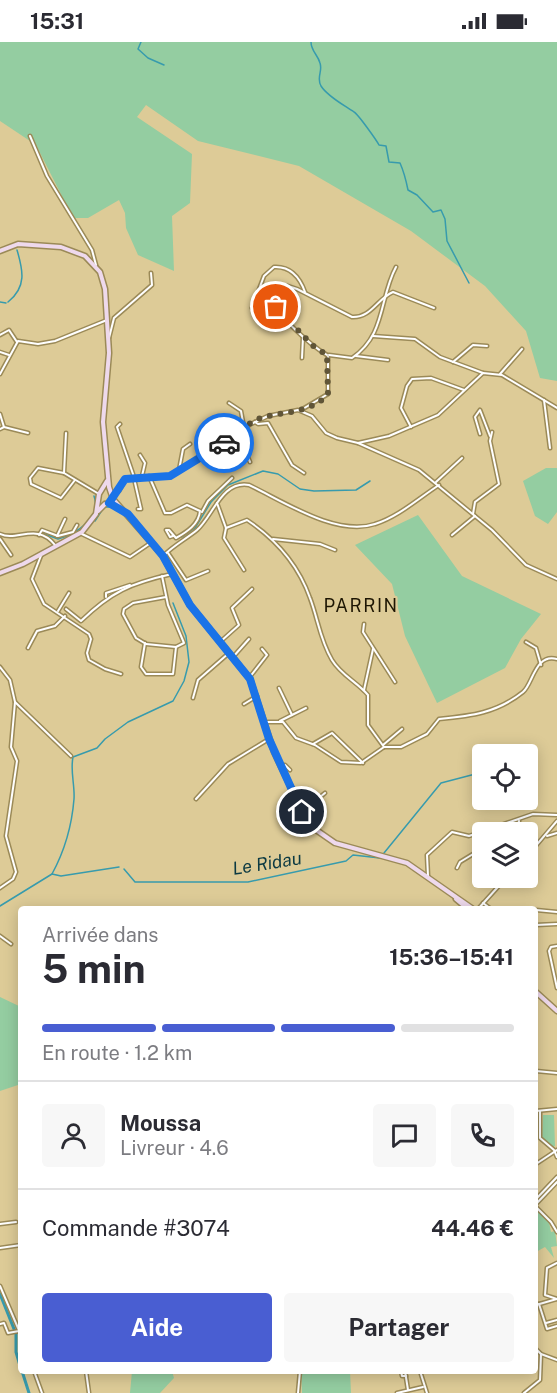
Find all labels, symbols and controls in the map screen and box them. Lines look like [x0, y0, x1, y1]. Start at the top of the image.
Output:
text: 15:31 [30, 8, 84, 34]
pin [250, 281, 301, 332]
icon: bag [259, 290, 292, 323]
courier [194, 413, 254, 473]
icon: car [208, 427, 241, 460]
district label: PARRIN [323, 595, 399, 616]
map controls [472, 744, 538, 888]
button: locate [472, 744, 538, 810]
pin [276, 786, 327, 837]
icon: home [285, 795, 318, 828]
button: layers [472, 822, 538, 888]
water label: Le Ridau [231, 847, 303, 879]
text: Arrivée dans [42, 923, 158, 947]
text: 15:36–15:41 [389, 944, 514, 970]
text: 5 min [42, 946, 146, 992]
text: En route · 1.2 km [42, 1041, 192, 1065]
button: person [42, 1104, 105, 1167]
button: chat [373, 1104, 436, 1167]
button: phone [451, 1104, 514, 1167]
text: Moussa [120, 1110, 201, 1136]
text: Livreur · 4.6 [120, 1136, 229, 1160]
text: Commande #3074 [42, 1215, 230, 1241]
text: 44.46 € [431, 1215, 514, 1241]
button: Aide [42, 1293, 272, 1362]
button: Partager [284, 1293, 514, 1362]

